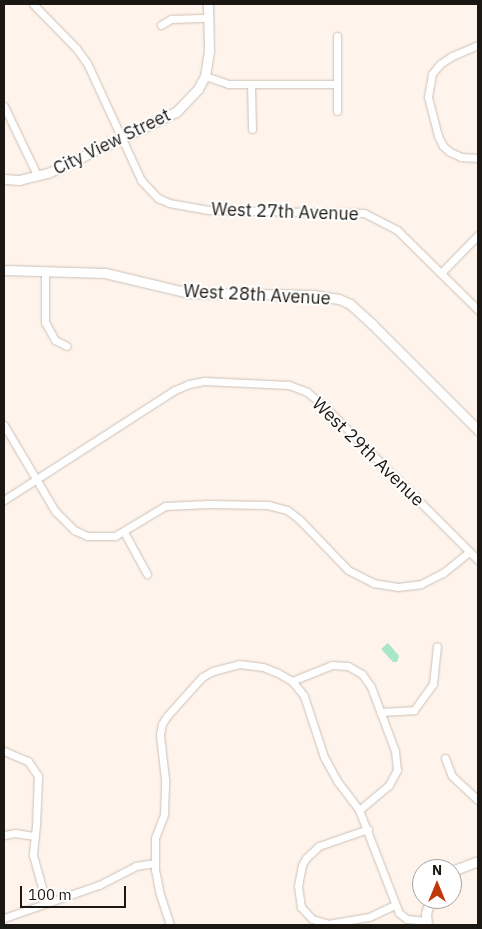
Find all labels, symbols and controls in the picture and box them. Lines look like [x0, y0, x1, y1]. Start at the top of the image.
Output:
street label: City View Street [50, 104, 174, 180]
street label: West 27th Avenue [211, 199, 359, 225]
street label: West 28th Avenue [183, 280, 331, 310]
street label: West 29th Avenue [308, 393, 428, 511]
north arrow [412, 859, 462, 909]
text: N [432, 861, 442, 879]
scale bar [22, 876, 129, 908]
text: 100 m [28, 885, 72, 904]

